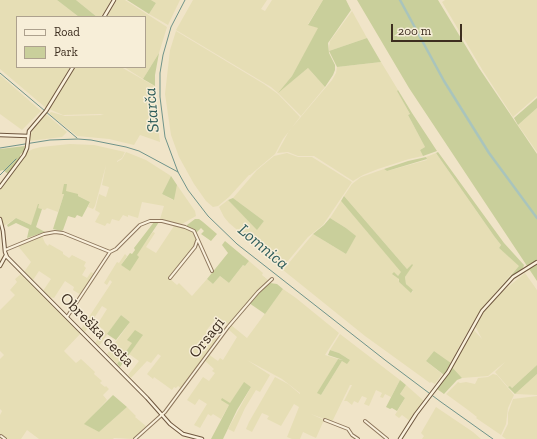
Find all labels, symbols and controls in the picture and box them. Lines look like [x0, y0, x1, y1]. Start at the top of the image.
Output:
legend [16, 16, 146, 68]
scale bar [393, 16, 464, 42]
text: 200 m [398, 24, 431, 38]
text: Road [54, 25, 80, 39]
text: Park [54, 45, 78, 59]
water label: Starča [140, 87, 164, 133]
water label: Lomnica [234, 220, 292, 274]
street label: Obreška cesta [56, 289, 138, 371]
street label: Orsagi [185, 314, 229, 362]

